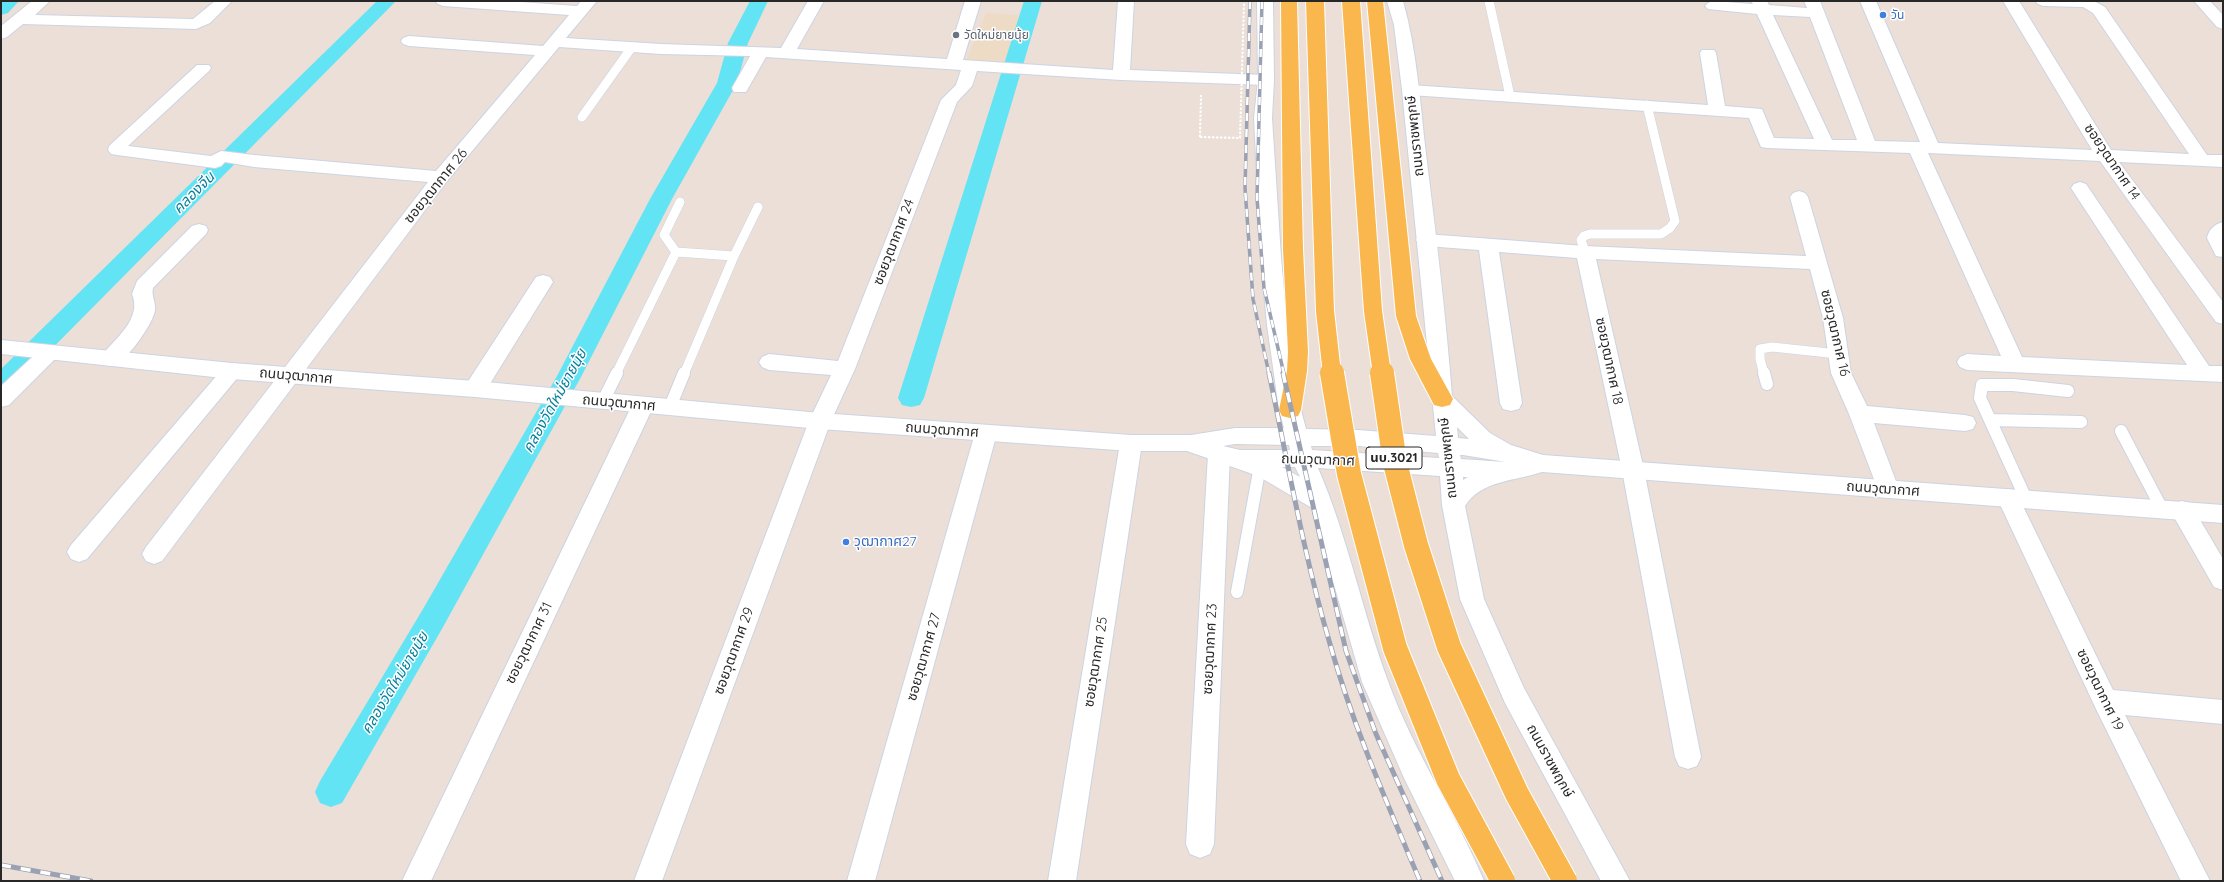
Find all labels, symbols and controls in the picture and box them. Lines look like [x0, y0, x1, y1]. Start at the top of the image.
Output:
place label: วัน [1891, 8, 1904, 22]
marker: วัน [1878, 10, 1888, 20]
place label: วัดใหม่ยายนุ้ย [964, 28, 1029, 42]
marker: วัดใหม่ยายนุ้ย [951, 30, 961, 40]
street label: ถนนราชพฤกษ์ [1402, 95, 1428, 177]
street label: ซอยวุฒากาศ 14 [2080, 121, 2144, 203]
street label: ซอยวุฒากาศ 26 [401, 145, 471, 227]
water label: คลองจีน [169, 168, 219, 218]
street label: ซอยวุฒากาศ 24 [870, 197, 918, 287]
street label: ซอยวุฒากาศ 16 [1817, 288, 1853, 378]
street label: ซอยวุฒากาศ 18 [1592, 316, 1626, 406]
water label: คลองวัดใหม่ยายนุ้ย [519, 346, 591, 456]
street label: ถนนวุฒากาศ [259, 364, 333, 388]
street label: ถนนวุฒากาศ [582, 391, 656, 415]
street label: ถนนราชพฤกษ์ [1435, 417, 1461, 499]
street label: ถนนวุฒากาศ [905, 419, 979, 441]
road number: นบ.3021 [1366, 447, 1422, 469]
street label: ถนนวุฒากาศ [1281, 450, 1355, 470]
street label: ถนนวุฒากาศ [1846, 478, 1920, 500]
place label: วุฒากาศ27 [854, 534, 917, 550]
marker: วุฒากาศ27 [841, 537, 851, 547]
street label: ซอยวุฒากาศ 31 [502, 600, 556, 686]
street label: ซอยวุฒากาศ 23 [1199, 603, 1221, 695]
street label: ซอยวุฒากาศ 29 [710, 605, 758, 697]
street label: ซอยวุฒากาศ 27 [903, 611, 945, 703]
street label: ซอยวุฒากาศ 25 [1081, 616, 1111, 708]
water label: คลองวัดใหม่ยายนุ้ย [358, 629, 432, 737]
street label: ซอยวุฒากาศ 19 [2073, 646, 2127, 734]
street label: ถนนราชพฤกษ์ [1523, 721, 1577, 801]

